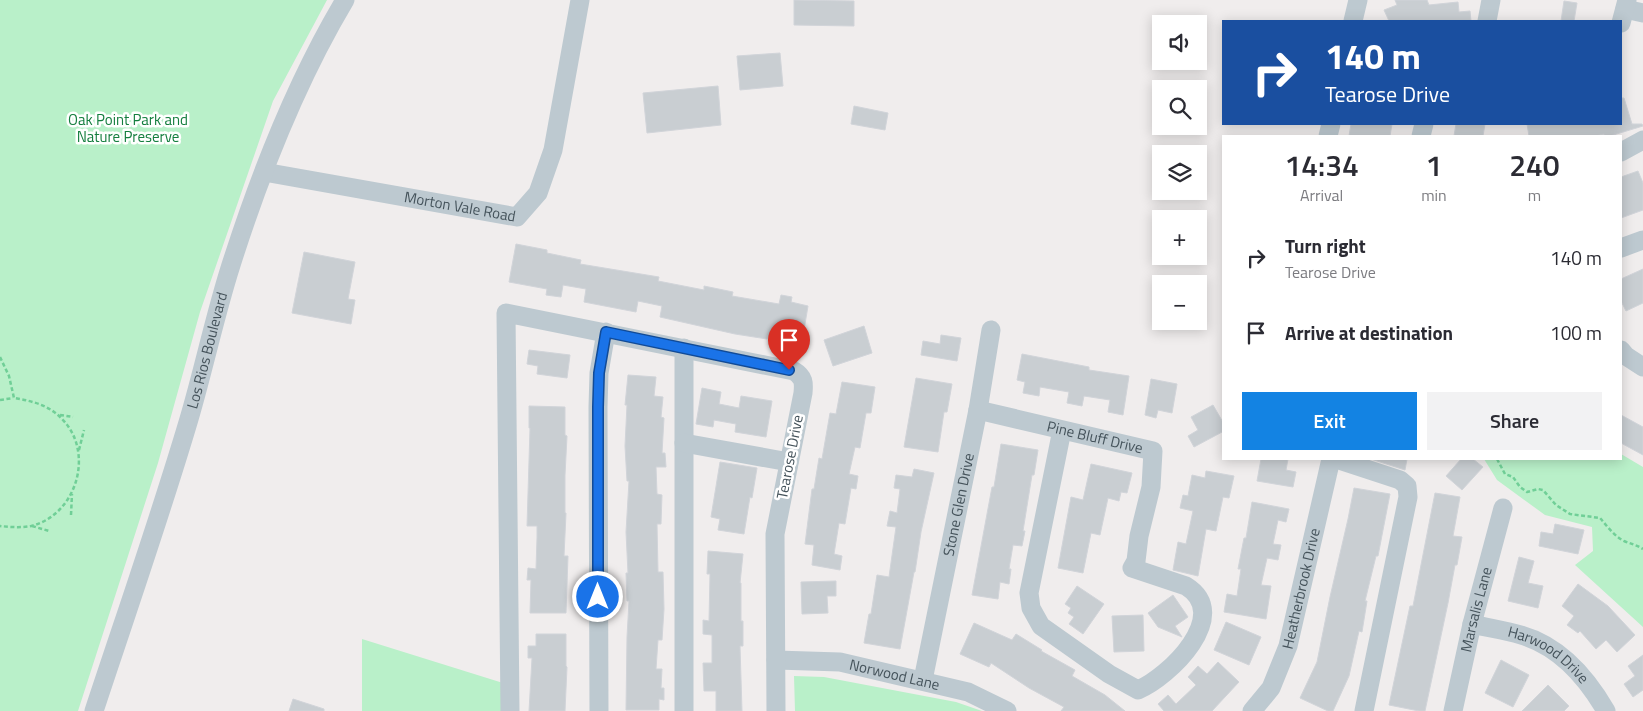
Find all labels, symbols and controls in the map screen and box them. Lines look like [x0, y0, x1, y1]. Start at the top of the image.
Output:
map controls [1152, 15, 1207, 330]
button: sound [1152, 15, 1207, 70]
text: 140 m [1325, 29, 1421, 83]
icon: right [1242, 40, 1307, 105]
text: Tearose Drive [1325, 77, 1450, 111]
button: search [1152, 80, 1207, 135]
park label: Oak Point Park and Nature Preserve [68, 108, 188, 148]
text: 14:34 [1284, 142, 1359, 188]
text: 1 [1426, 142, 1442, 188]
text: 240 [1509, 142, 1560, 188]
button: layers [1152, 145, 1207, 200]
text: Arrival [1300, 183, 1343, 207]
text: min [1421, 183, 1447, 207]
text: m [1528, 183, 1541, 207]
street label: Morton Vale Road [402, 185, 518, 228]
button: + [1152, 210, 1207, 265]
text: Turn right [1285, 231, 1366, 260]
text: 140 m [1550, 243, 1602, 272]
icon: right [1242, 244, 1270, 272]
text: Tearose Drive [1285, 260, 1376, 284]
button: − [1152, 275, 1207, 330]
street label: Los Rios Boulevard [181, 289, 233, 411]
text: Arrive at destination [1285, 318, 1453, 347]
text: 100 m [1550, 318, 1602, 347]
pin [768, 319, 810, 370]
icon: arrive [1242, 319, 1270, 347]
icon: arrive [775, 326, 803, 354]
button: Exit [1242, 392, 1417, 450]
button: Share [1427, 392, 1602, 450]
street label: Tearose Drive [770, 413, 809, 501]
street label: Pine Bluff Drive [1045, 415, 1145, 459]
street label: Stone Glen Drive [937, 451, 980, 558]
street label: Heatherbrook Drive [1276, 526, 1326, 651]
street label: Marsalis Lane [1454, 564, 1498, 654]
position arrow [571, 570, 623, 622]
street label: Harwood Drive [1505, 620, 1595, 688]
street label: Norwood Lane [847, 653, 942, 696]

